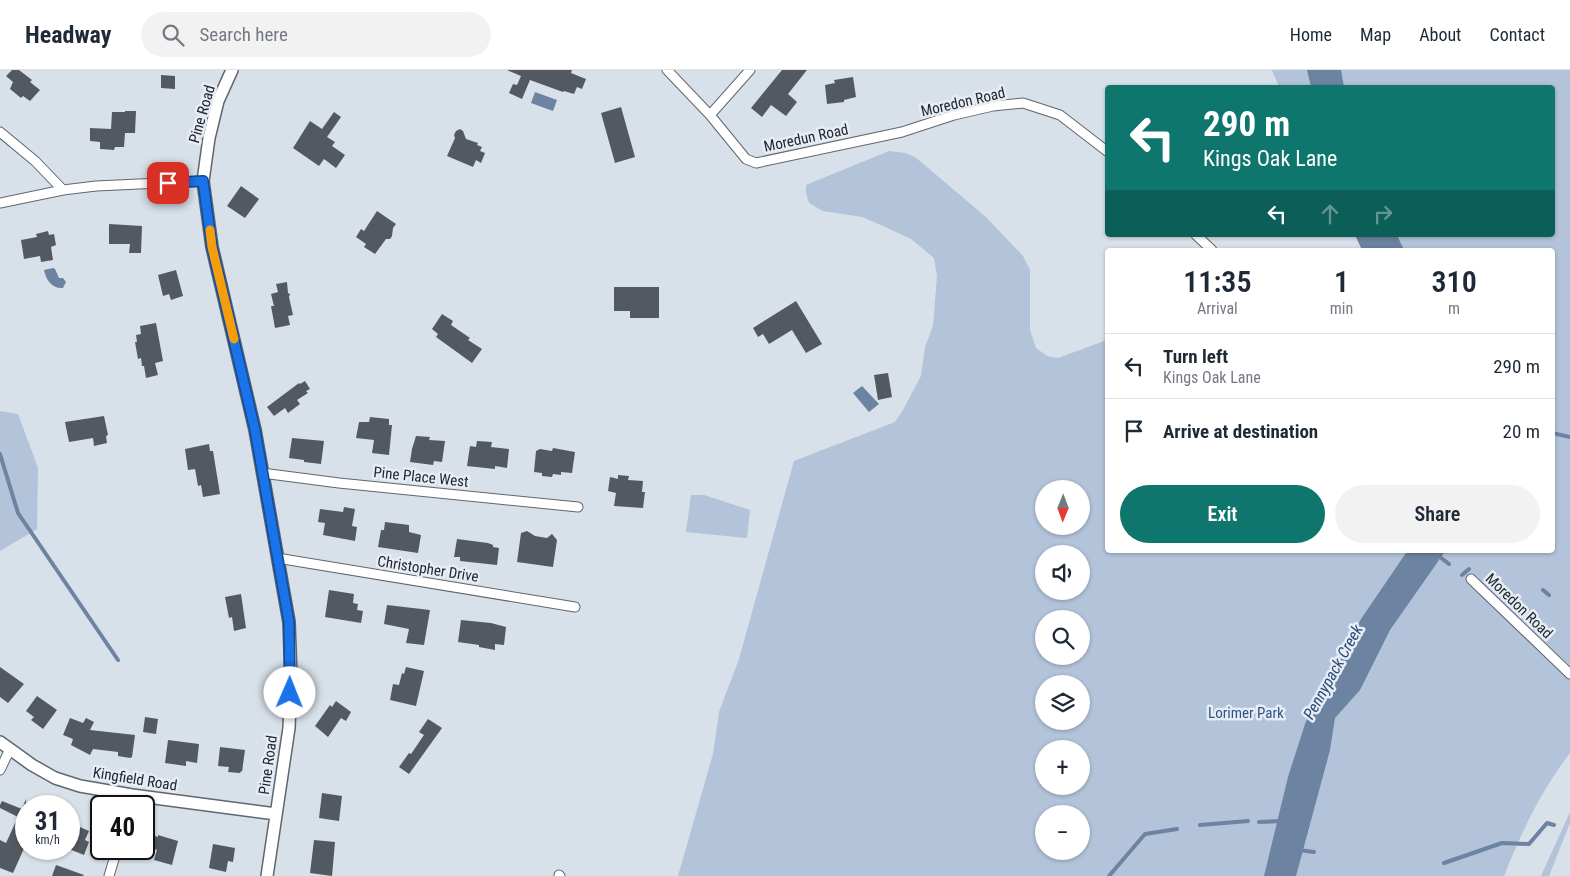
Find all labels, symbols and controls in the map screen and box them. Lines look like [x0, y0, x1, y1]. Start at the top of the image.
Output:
search box [141, 12, 491, 57]
text: Headway [25, 21, 111, 49]
icon: search [159, 21, 187, 49]
text: Search here [199, 23, 288, 46]
text: Home [1290, 24, 1332, 45]
text: Map [1360, 24, 1391, 45]
text: About [1419, 24, 1461, 45]
text: Contact [1489, 24, 1545, 45]
street label: Pine Road [185, 83, 219, 145]
street label: Moredon Road [919, 84, 1007, 120]
text: 290 m [1203, 104, 1290, 145]
icon: left [1120, 105, 1185, 170]
street label: Moredun Road [762, 120, 850, 156]
text: Kings Oak Lane [1203, 146, 1337, 171]
pin [147, 162, 189, 204]
icon: arrive [154, 169, 182, 197]
icon: left [1263, 200, 1291, 228]
icon: ahead [1316, 200, 1344, 228]
icon: right [1369, 200, 1397, 228]
text: 11:35 [1183, 264, 1252, 299]
text: 1 [1334, 264, 1349, 299]
text: 310 [1431, 264, 1477, 299]
text: Arrival [1197, 299, 1238, 318]
text: min [1330, 299, 1353, 318]
text: m [1448, 299, 1460, 318]
text: Turn left [1163, 345, 1228, 368]
icon: left [1120, 352, 1148, 380]
text: 290 m [1493, 355, 1540, 378]
text: Kings Oak Lane [1163, 368, 1261, 387]
icon: arrive [1120, 417, 1148, 445]
text: Arrive at destination [1163, 420, 1318, 443]
text: 20 m [1503, 420, 1540, 443]
street label: Pine Place West [373, 463, 469, 491]
north arrow [1035, 480, 1090, 535]
map controls [1035, 480, 1090, 860]
button: Exit [1120, 485, 1325, 543]
button: Share [1335, 485, 1540, 543]
button: sound [1035, 545, 1090, 600]
street label: Christopher Drive [376, 552, 480, 586]
street label: Moredon Road [1482, 570, 1556, 642]
button: search [1035, 610, 1090, 665]
water label: Pennypack Creek [1299, 621, 1367, 723]
position arrow [263, 666, 315, 718]
button: layers [1035, 675, 1090, 730]
park label: Lorimer Park [1208, 704, 1284, 722]
street label: Pine Road [255, 734, 281, 796]
button: + [1035, 740, 1090, 795]
street label: Kingfield Road [92, 763, 178, 795]
speed limit sign: 40 [90, 795, 155, 860]
button: − [1035, 805, 1090, 860]
text: 31 [35, 807, 60, 836]
text: km/h [35, 833, 60, 847]

